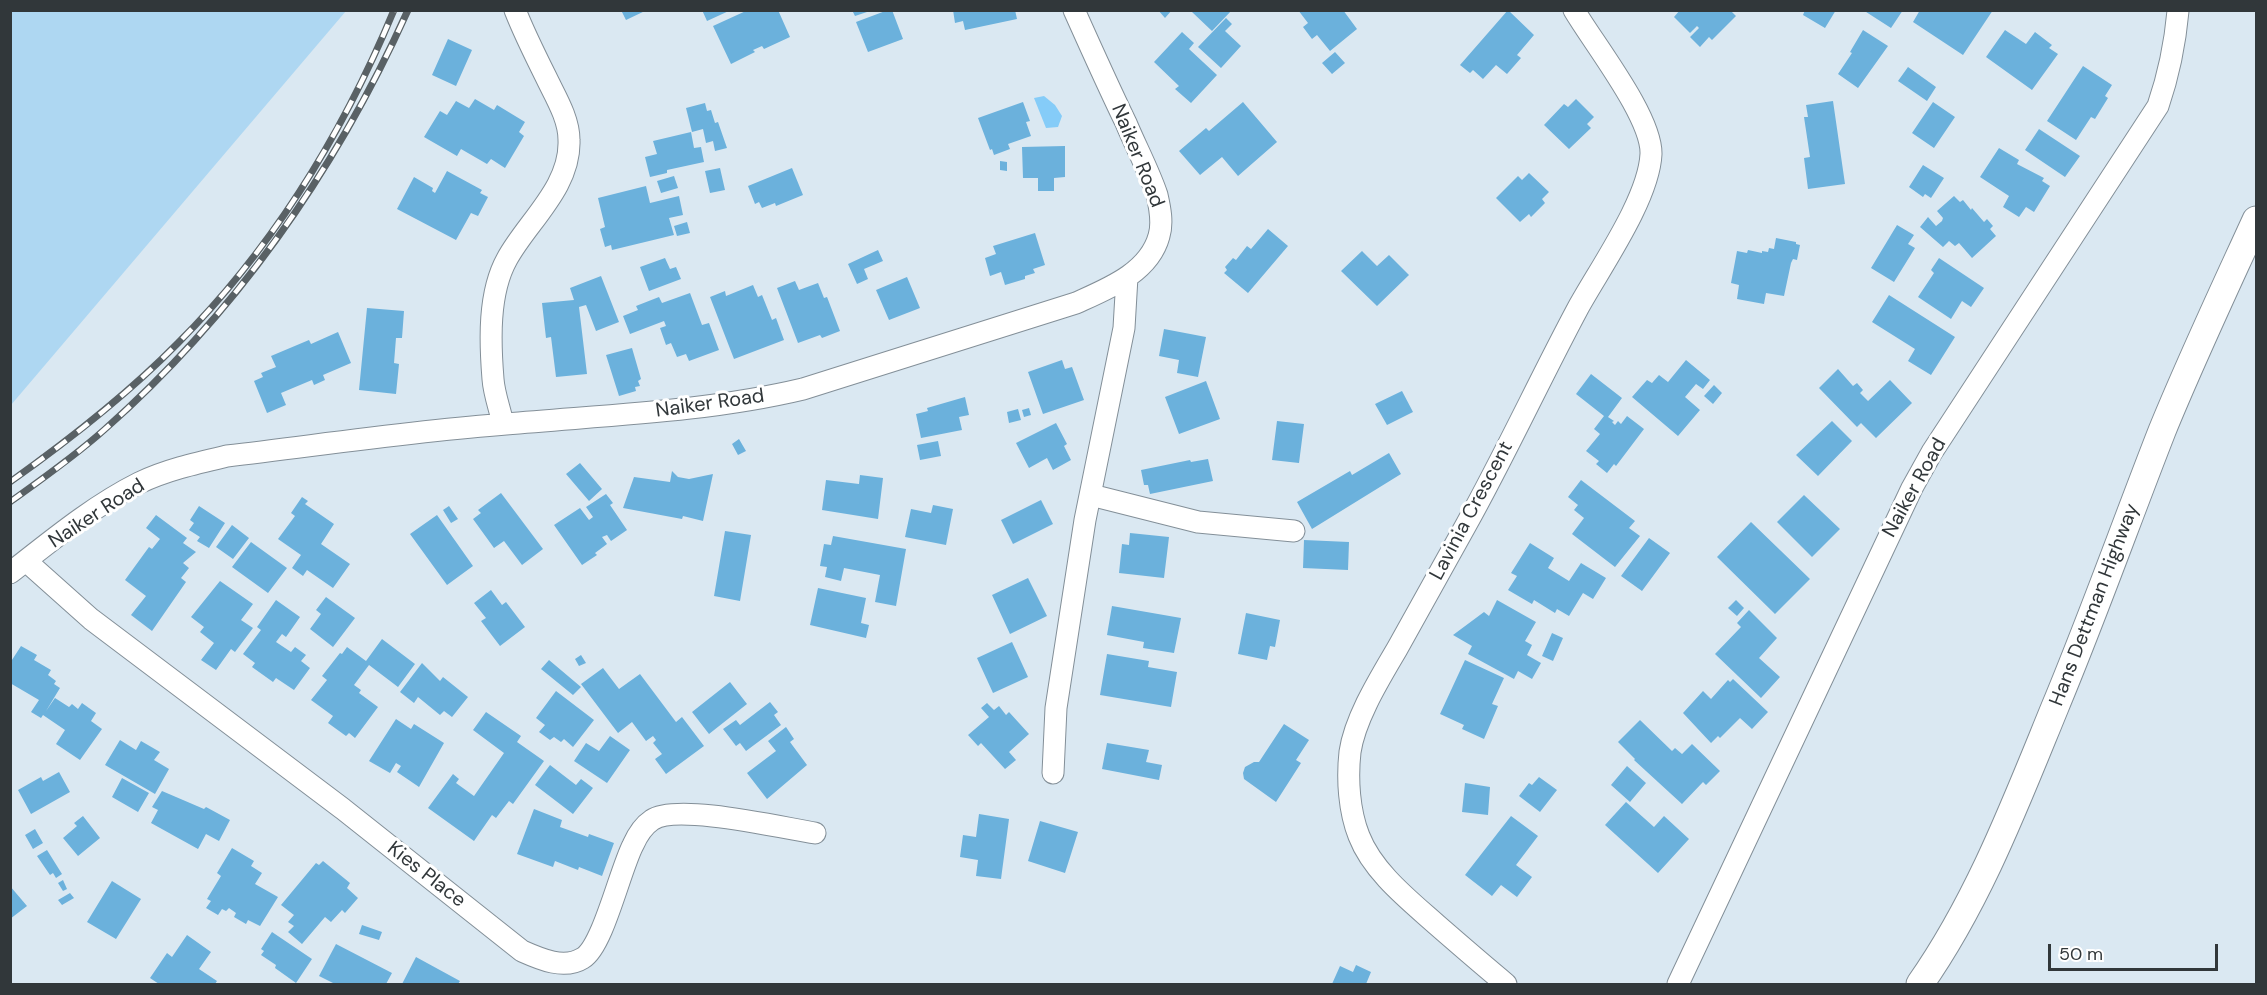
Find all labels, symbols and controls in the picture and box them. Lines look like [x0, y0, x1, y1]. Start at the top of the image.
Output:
street label: Naiker Road [1105, 101, 1169, 211]
street label: Naiker Road [654, 384, 766, 424]
street label: Naiker Road [1878, 434, 1952, 542]
street label: Lavinia Crescent [1425, 437, 1519, 585]
street label: Naiker Road [45, 474, 149, 554]
street label: Hans Dettman Highway [2045, 500, 2145, 710]
street label: Kies Place [382, 837, 470, 913]
scale bar [2051, 932, 2220, 970]
text: 50 m [2059, 942, 2103, 966]

